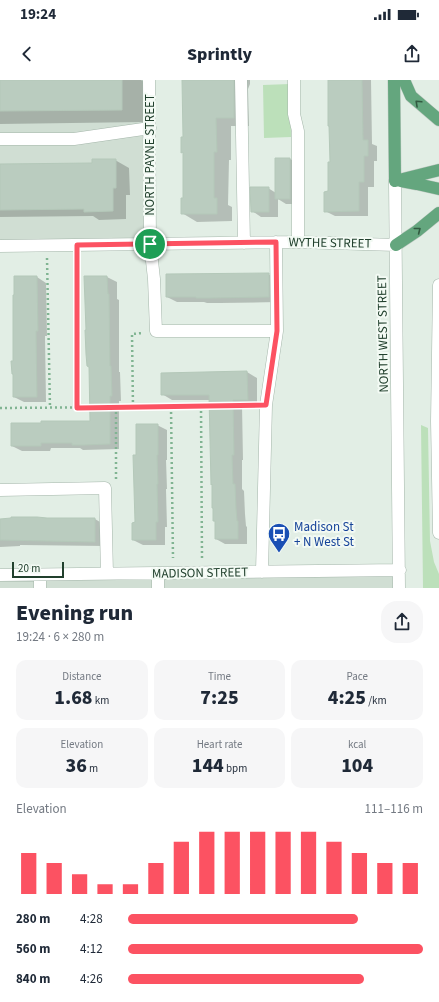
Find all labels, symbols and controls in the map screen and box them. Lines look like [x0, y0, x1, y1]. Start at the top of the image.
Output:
text: 19:24 [20, 4, 56, 25]
text: Sprintly [187, 42, 252, 67]
icon: back [16, 43, 38, 65]
icon: share [401, 43, 423, 65]
street label: NORTH PAYNE STREET [141, 94, 159, 216]
one-way arrow [415, 100, 423, 107]
pin [133, 227, 167, 261]
one-way arrow [414, 228, 421, 235]
icon: arrive [139, 233, 161, 255]
street label: WYTHE STREET [288, 233, 372, 253]
street label: NORTH WEST STREET [373, 275, 393, 393]
place label: Madison St + N West St [294, 518, 355, 551]
bus stop icon: Madison St + N West St [266, 521, 292, 554]
scale bar [12, 560, 64, 579]
text: 20 m [18, 561, 40, 576]
street label: MADISON STREET [152, 563, 248, 583]
text: Evening run [16, 597, 133, 629]
button: share [381, 601, 423, 643]
text: 19:24 · 6 × 280 m [16, 628, 104, 646]
text: Distance [62, 669, 101, 684]
text: Time [208, 669, 231, 684]
text: Pace [346, 669, 368, 684]
text: 1.68 [54, 684, 93, 712]
text: 7:25 [200, 684, 239, 712]
text: 4:25 [328, 684, 366, 712]
text: km [93, 693, 109, 708]
text: /km [366, 693, 387, 708]
text: Elevation [60, 737, 103, 752]
text: Heart rate [197, 737, 242, 752]
text: kcal [348, 737, 366, 752]
text: 36 [65, 752, 87, 780]
text: 144 [192, 752, 224, 780]
text: 104 [341, 752, 373, 780]
text: m [87, 761, 98, 776]
text: bpm [224, 761, 247, 776]
text: Elevation [16, 800, 67, 818]
text: 111–116 m [365, 800, 423, 818]
text: 280 m [16, 910, 50, 928]
text: 4:28 [80, 910, 103, 928]
text: 560 m [16, 940, 50, 958]
text: 4:12 [80, 940, 103, 958]
text: 840 m [16, 970, 50, 988]
text: 4:26 [80, 970, 103, 988]

